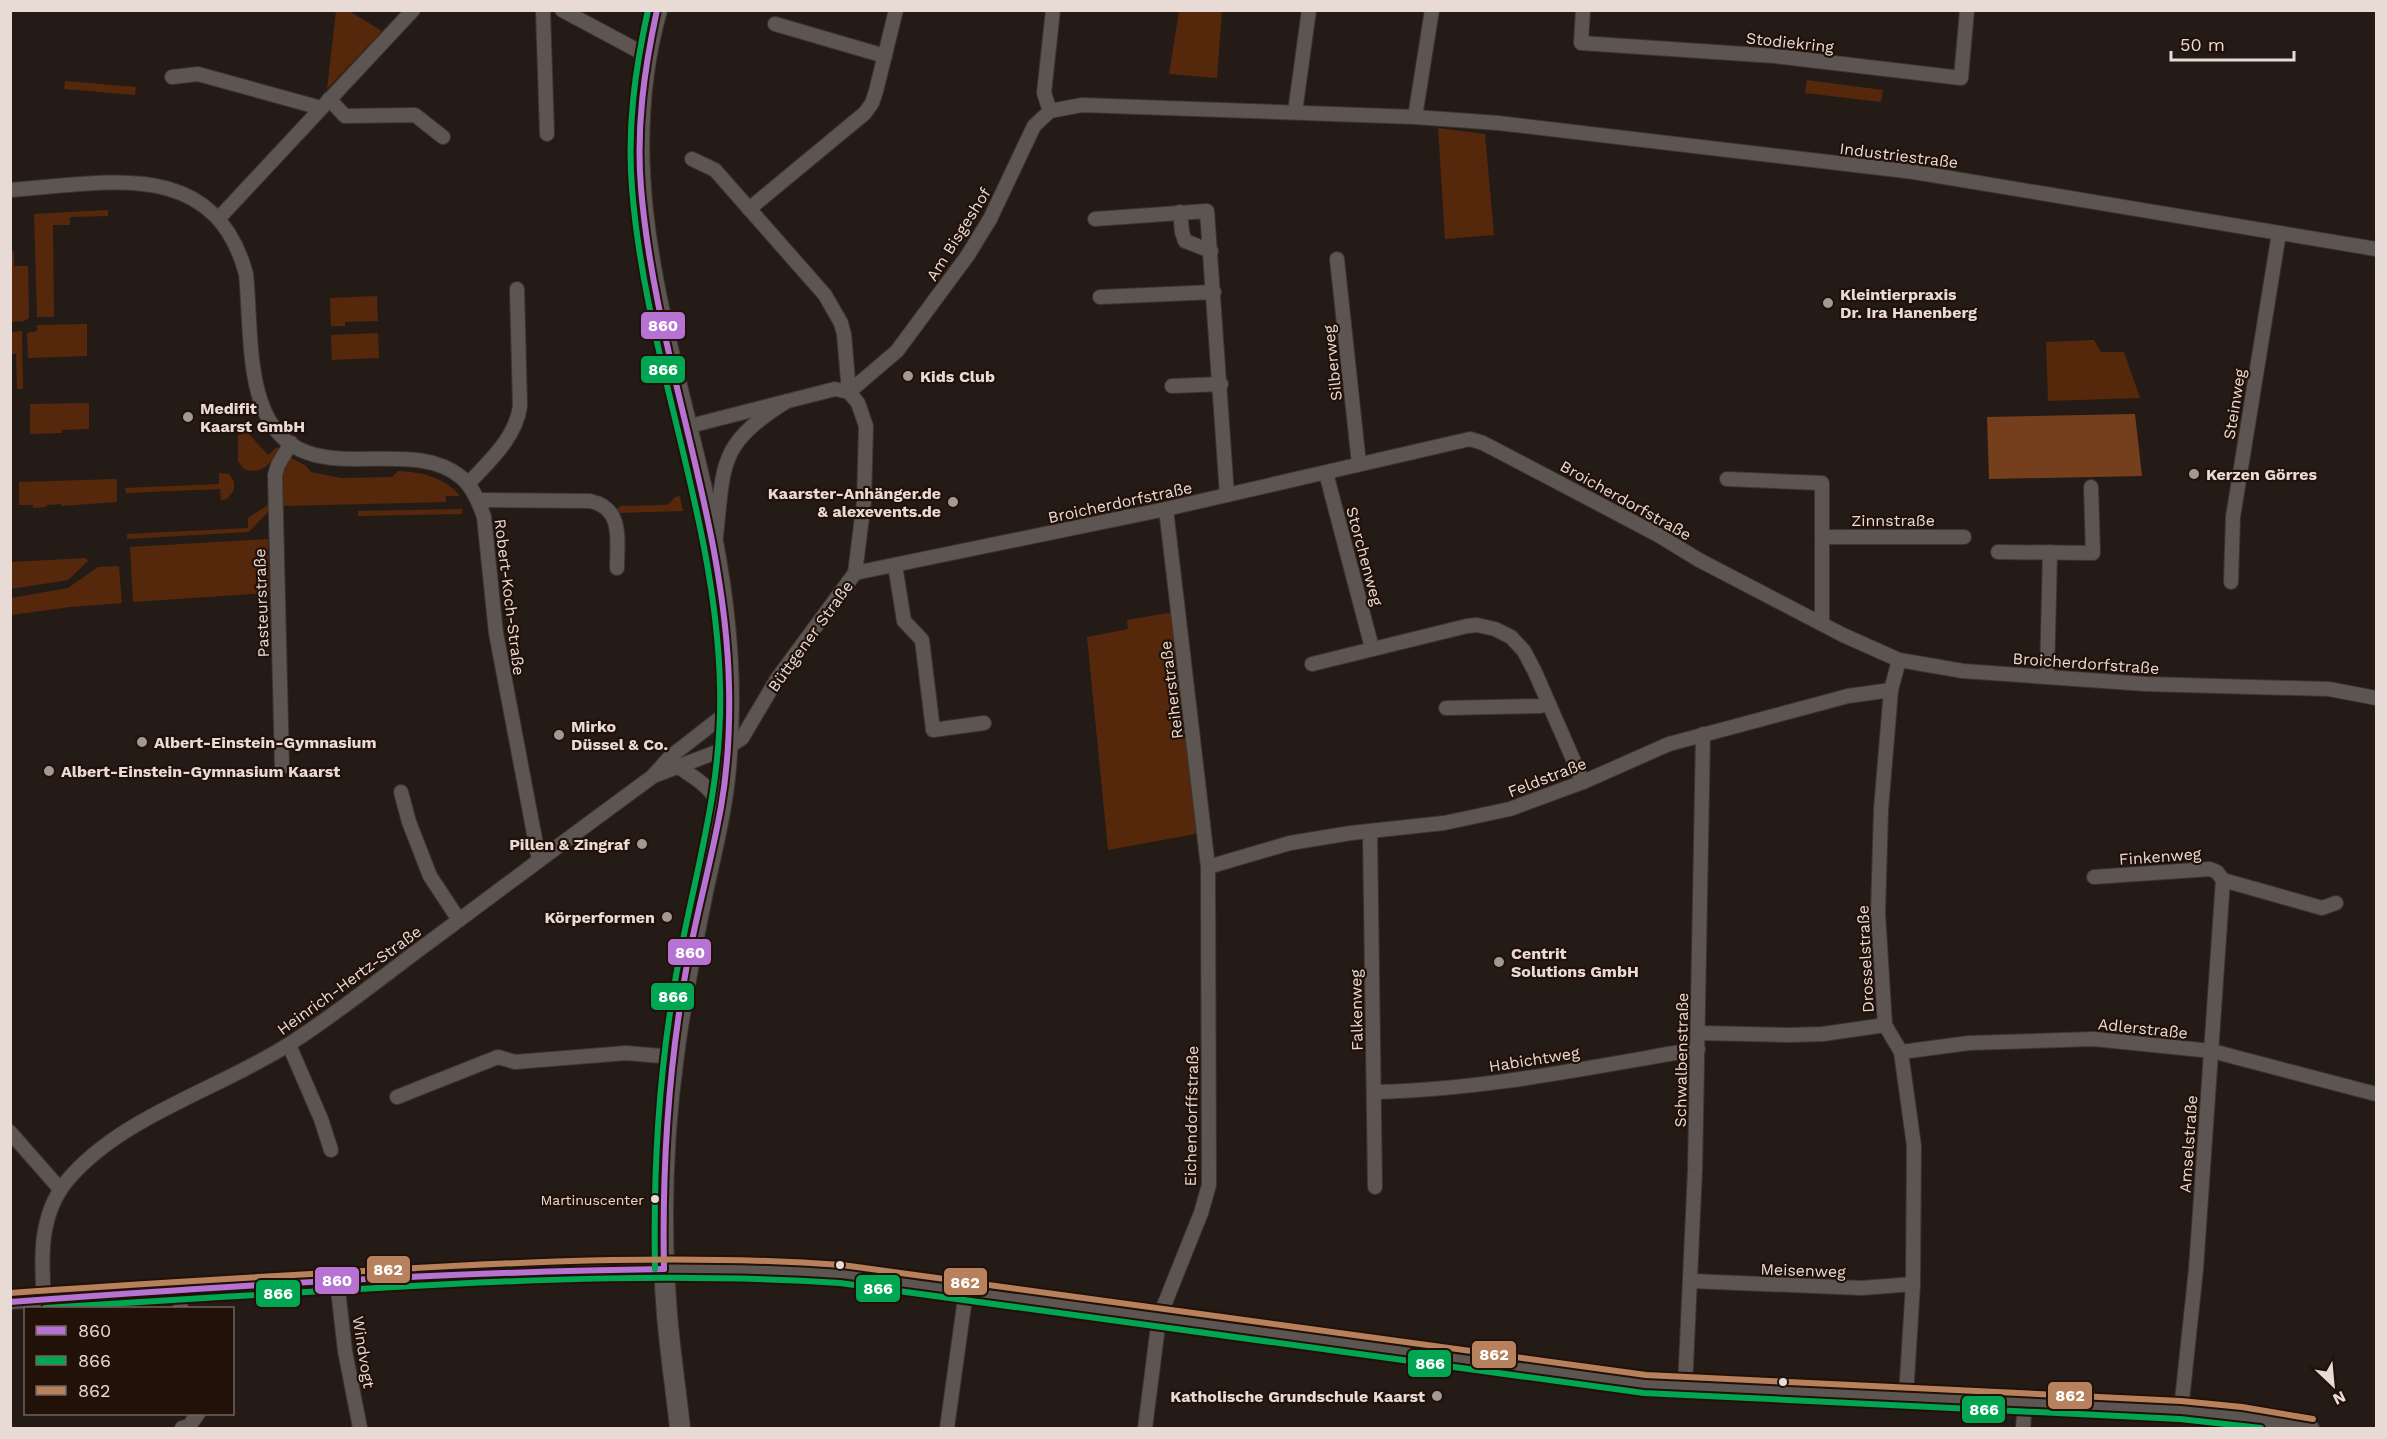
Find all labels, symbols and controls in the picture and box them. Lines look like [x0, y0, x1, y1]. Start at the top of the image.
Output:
scale bar [2171, 24, 2294, 62]
street label: Stodiekring [1745, 28, 1835, 57]
text: 50 m [2180, 34, 2225, 55]
street label: Industriestraße [1839, 139, 1959, 172]
street label: Am Bisgeshof [922, 184, 995, 284]
place label: Kleintierpraxis Dr. Ira Hanenberg [1840, 285, 1977, 322]
marker: Kleintierpraxis Dr. Ira Hanenberg [1821, 296, 1835, 310]
line badge: 860 [640, 311, 686, 340]
text: 860 [648, 316, 678, 335]
street label: Silberweg [1319, 324, 1346, 402]
line badge: 866 [640, 355, 686, 384]
text: 866 [648, 360, 678, 379]
place label: Kids Club [920, 367, 995, 386]
street label: Steinweg [2220, 367, 2250, 441]
marker: Kids Club [901, 369, 915, 383]
place label: Medifit Kaarst GmbH [200, 399, 305, 436]
marker: Medifit Kaarst GmbH [181, 410, 195, 424]
street label: Broicherdorfstraße [1557, 456, 1695, 544]
place label: Kerzen Görres [2206, 465, 2318, 484]
marker: Kerzen Görres [2187, 467, 2201, 481]
street label: Broicherdorfstraße [1046, 478, 1194, 527]
place label: Kaarster-Anhänger.de & alexevents.de [768, 484, 941, 521]
marker: Kaarster-Anhänger.de & alexevents.de [946, 495, 960, 509]
street label: Storchenweg [1342, 505, 1387, 608]
street label: Zinnstraße [1851, 511, 1935, 530]
street label: Robert-Koch-Straße [490, 518, 529, 676]
street label: Pasteurstraße [250, 548, 273, 658]
street label: Büttgener Straße [764, 577, 857, 696]
street label: Reiherstraße [1156, 640, 1187, 740]
street label: Broicherdorfstraße [2012, 649, 2160, 678]
place label: Mirko Düssel & Co. [571, 717, 668, 754]
marker: Mirko Düssel & Co. [552, 728, 566, 742]
place label: Albert-Einstein-Gymnasium [154, 733, 377, 752]
marker: Albert-Einstein-Gymnasium [135, 735, 149, 749]
street label: Feldstraße [1505, 754, 1589, 801]
place label: Albert-Einstein-Gymnasium Kaarst [61, 762, 340, 781]
marker: Albert-Einstein-Gymnasium Kaarst [42, 764, 56, 778]
place label: Pillen & Zingraf [509, 835, 630, 854]
marker: Pillen & Zingraf [635, 837, 649, 851]
street label: Finkenweg [2118, 844, 2202, 869]
street label: Drosselstraße [1853, 905, 1878, 1013]
place label: Körperformen [545, 908, 655, 927]
marker: Körperformen [660, 910, 674, 924]
street label: Heinrich-Hertz-Straße [274, 922, 425, 1039]
line badge: 860 [667, 938, 712, 966]
text: 860 [675, 943, 705, 962]
place label: Centrit Solutions GmbH [1511, 944, 1639, 981]
marker: Centrit Solutions GmbH [1492, 955, 1506, 969]
street label: Falkenweg [1346, 969, 1367, 1051]
line badge: 866 [650, 982, 695, 1011]
text: 866 [658, 987, 688, 1006]
street label: Schwalbenstraße [1671, 992, 1692, 1128]
street label: Adlerstraße [2097, 1014, 2189, 1043]
street label: Habichtweg [1487, 1043, 1581, 1076]
street label: Eichendorffstraße [1181, 1045, 1202, 1187]
street label: Amselstraße [2176, 1095, 2201, 1194]
place label: Martinuscenter [540, 1192, 644, 1208]
marker: Martinuscenter [649, 1193, 661, 1205]
line badge: 862 [366, 1255, 411, 1284]
unlabelled marker [834, 1259, 846, 1271]
text: 862 [373, 1260, 403, 1279]
street label: Meisenweg [1760, 1260, 1846, 1281]
line badge: 860 [314, 1266, 360, 1295]
line badge: 862 [943, 1267, 988, 1296]
text: 860 [322, 1271, 352, 1290]
text: 862 [950, 1273, 980, 1292]
line badge: 866 [855, 1274, 901, 1303]
line badge: 866 [255, 1279, 301, 1308]
text: 866 [863, 1279, 893, 1298]
text: 866 [263, 1284, 293, 1303]
legend [24, 1307, 234, 1415]
street label: Windvogt [348, 1315, 379, 1390]
text: 860 [78, 1320, 111, 1341]
line badge: 862 [1471, 1340, 1517, 1369]
text: 862 [1479, 1345, 1509, 1364]
line badge: 866 [1407, 1349, 1452, 1378]
text: 866 [78, 1350, 111, 1371]
text: 866 [1415, 1354, 1445, 1373]
north arrow [2303, 1355, 2363, 1415]
unlabelled marker [1777, 1376, 1789, 1388]
text: 862 [78, 1380, 111, 1401]
line badge: 862 [2047, 1381, 2093, 1410]
text: 862 [2055, 1386, 2085, 1405]
place label: Katholische Grundschule Kaarst [1170, 1387, 1425, 1406]
text: N [2330, 1387, 2349, 1409]
marker: Katholische Grundschule Kaarst [1430, 1389, 1444, 1403]
line badge: 866 [1961, 1395, 2006, 1424]
text: 866 [1969, 1400, 1999, 1419]

